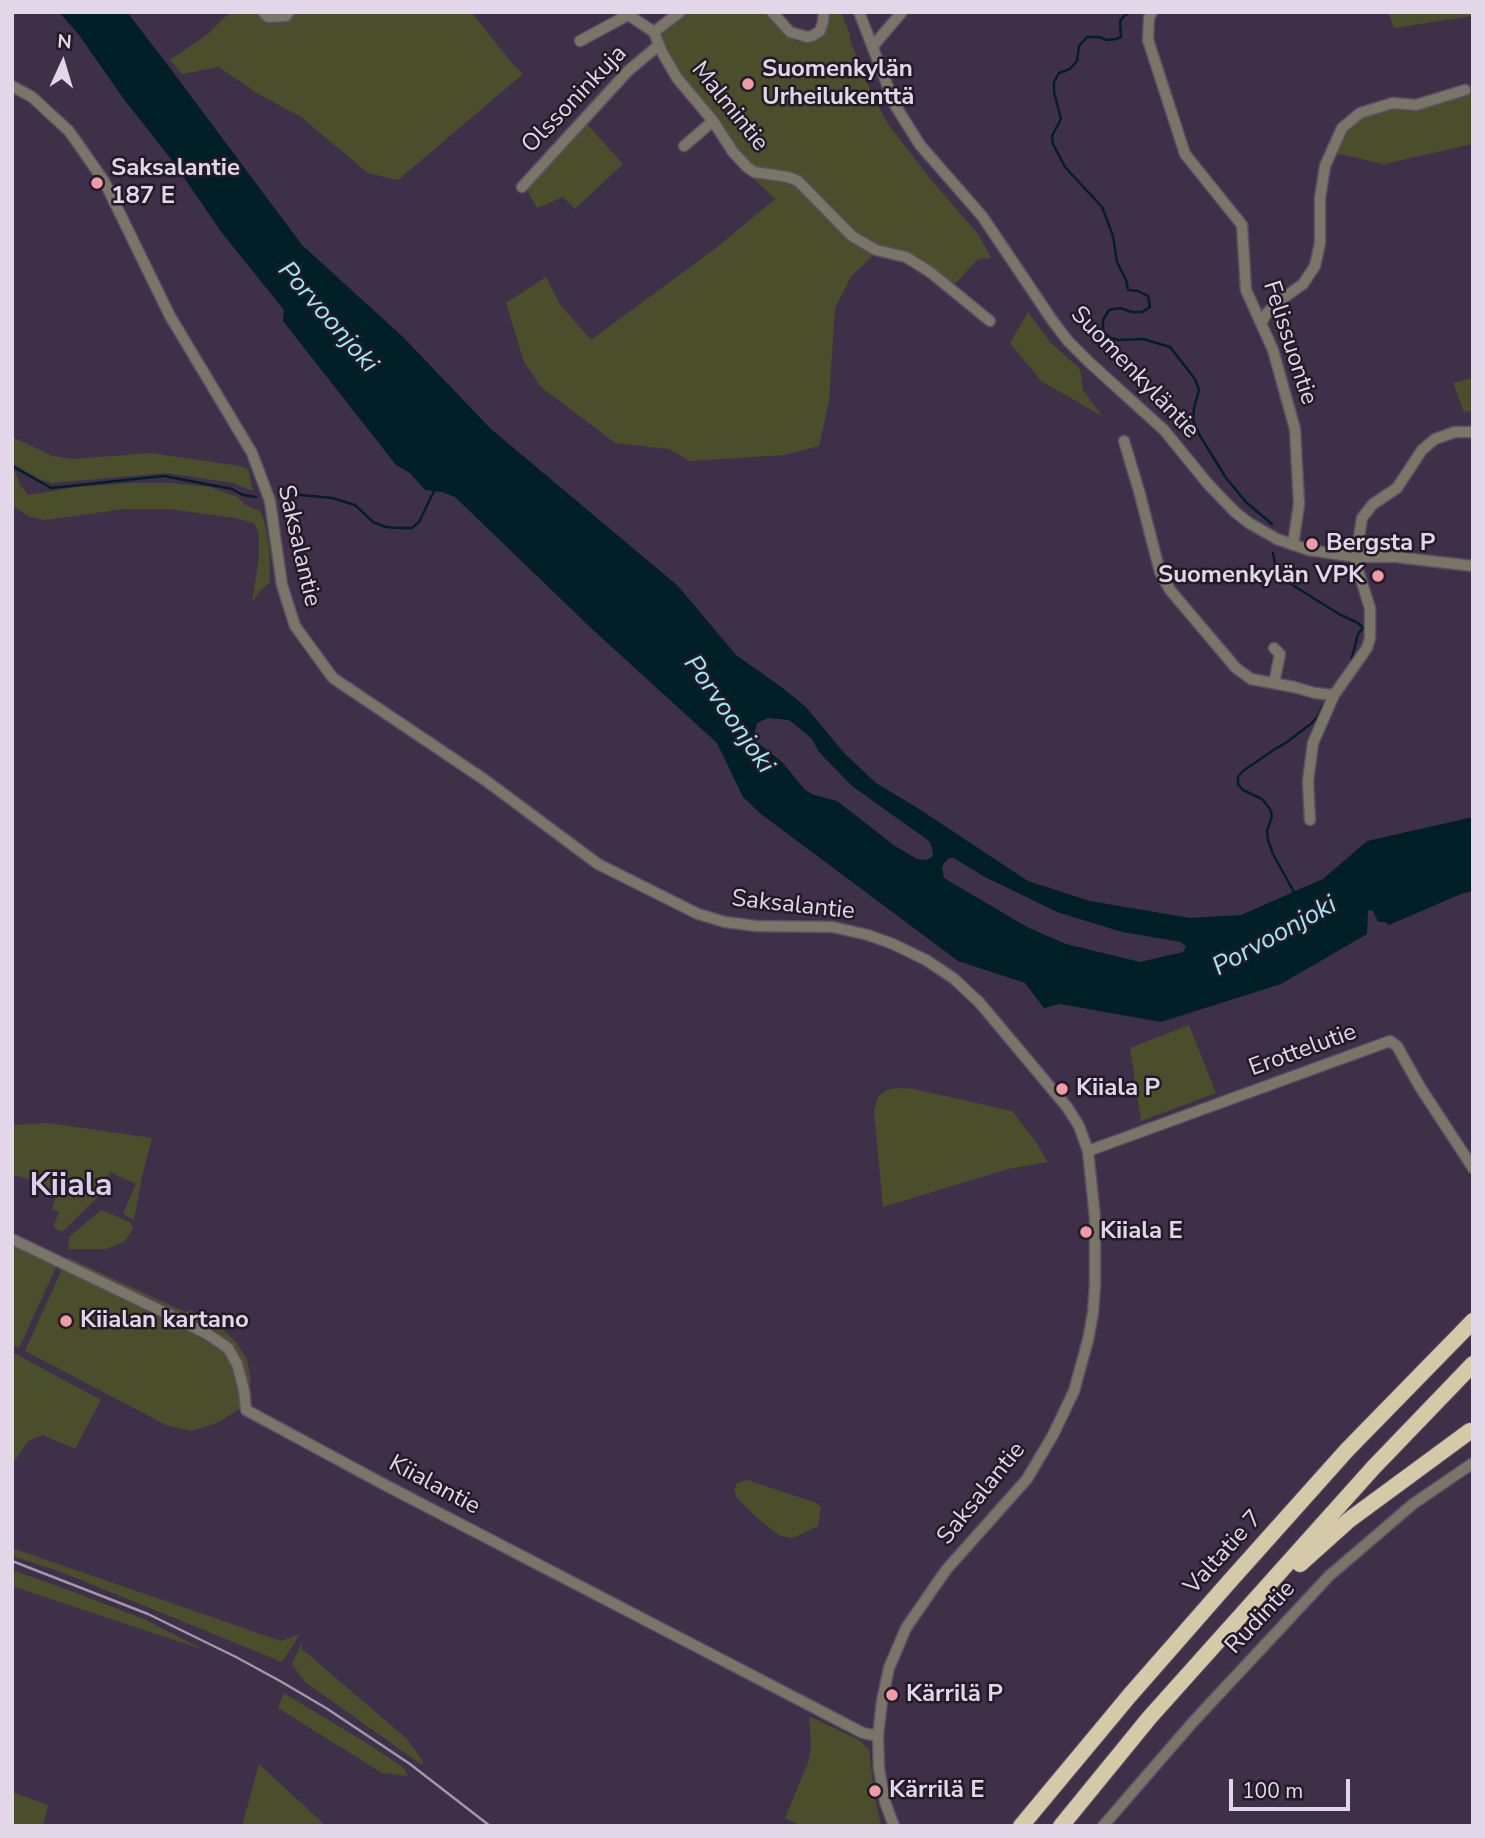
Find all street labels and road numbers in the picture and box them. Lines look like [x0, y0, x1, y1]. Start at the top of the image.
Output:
street label: Olssoninkuja [517, 40, 633, 160]
street label: Malmintie [684, 56, 774, 158]
street label: Felissuontie [1255, 277, 1323, 409]
street label: Suomenkyläntie [1064, 301, 1204, 445]
street label: Saksalantie [270, 482, 326, 610]
street label: Saksalantie [730, 885, 856, 927]
street label: Erottelutie [1245, 1018, 1361, 1084]
street label: Saksalantie [932, 1437, 1032, 1551]
street label: Kiialantie [384, 1450, 484, 1522]
street label: Valtatie 7 [1179, 1505, 1269, 1601]
street label: Rudintie [1220, 1575, 1302, 1661]

